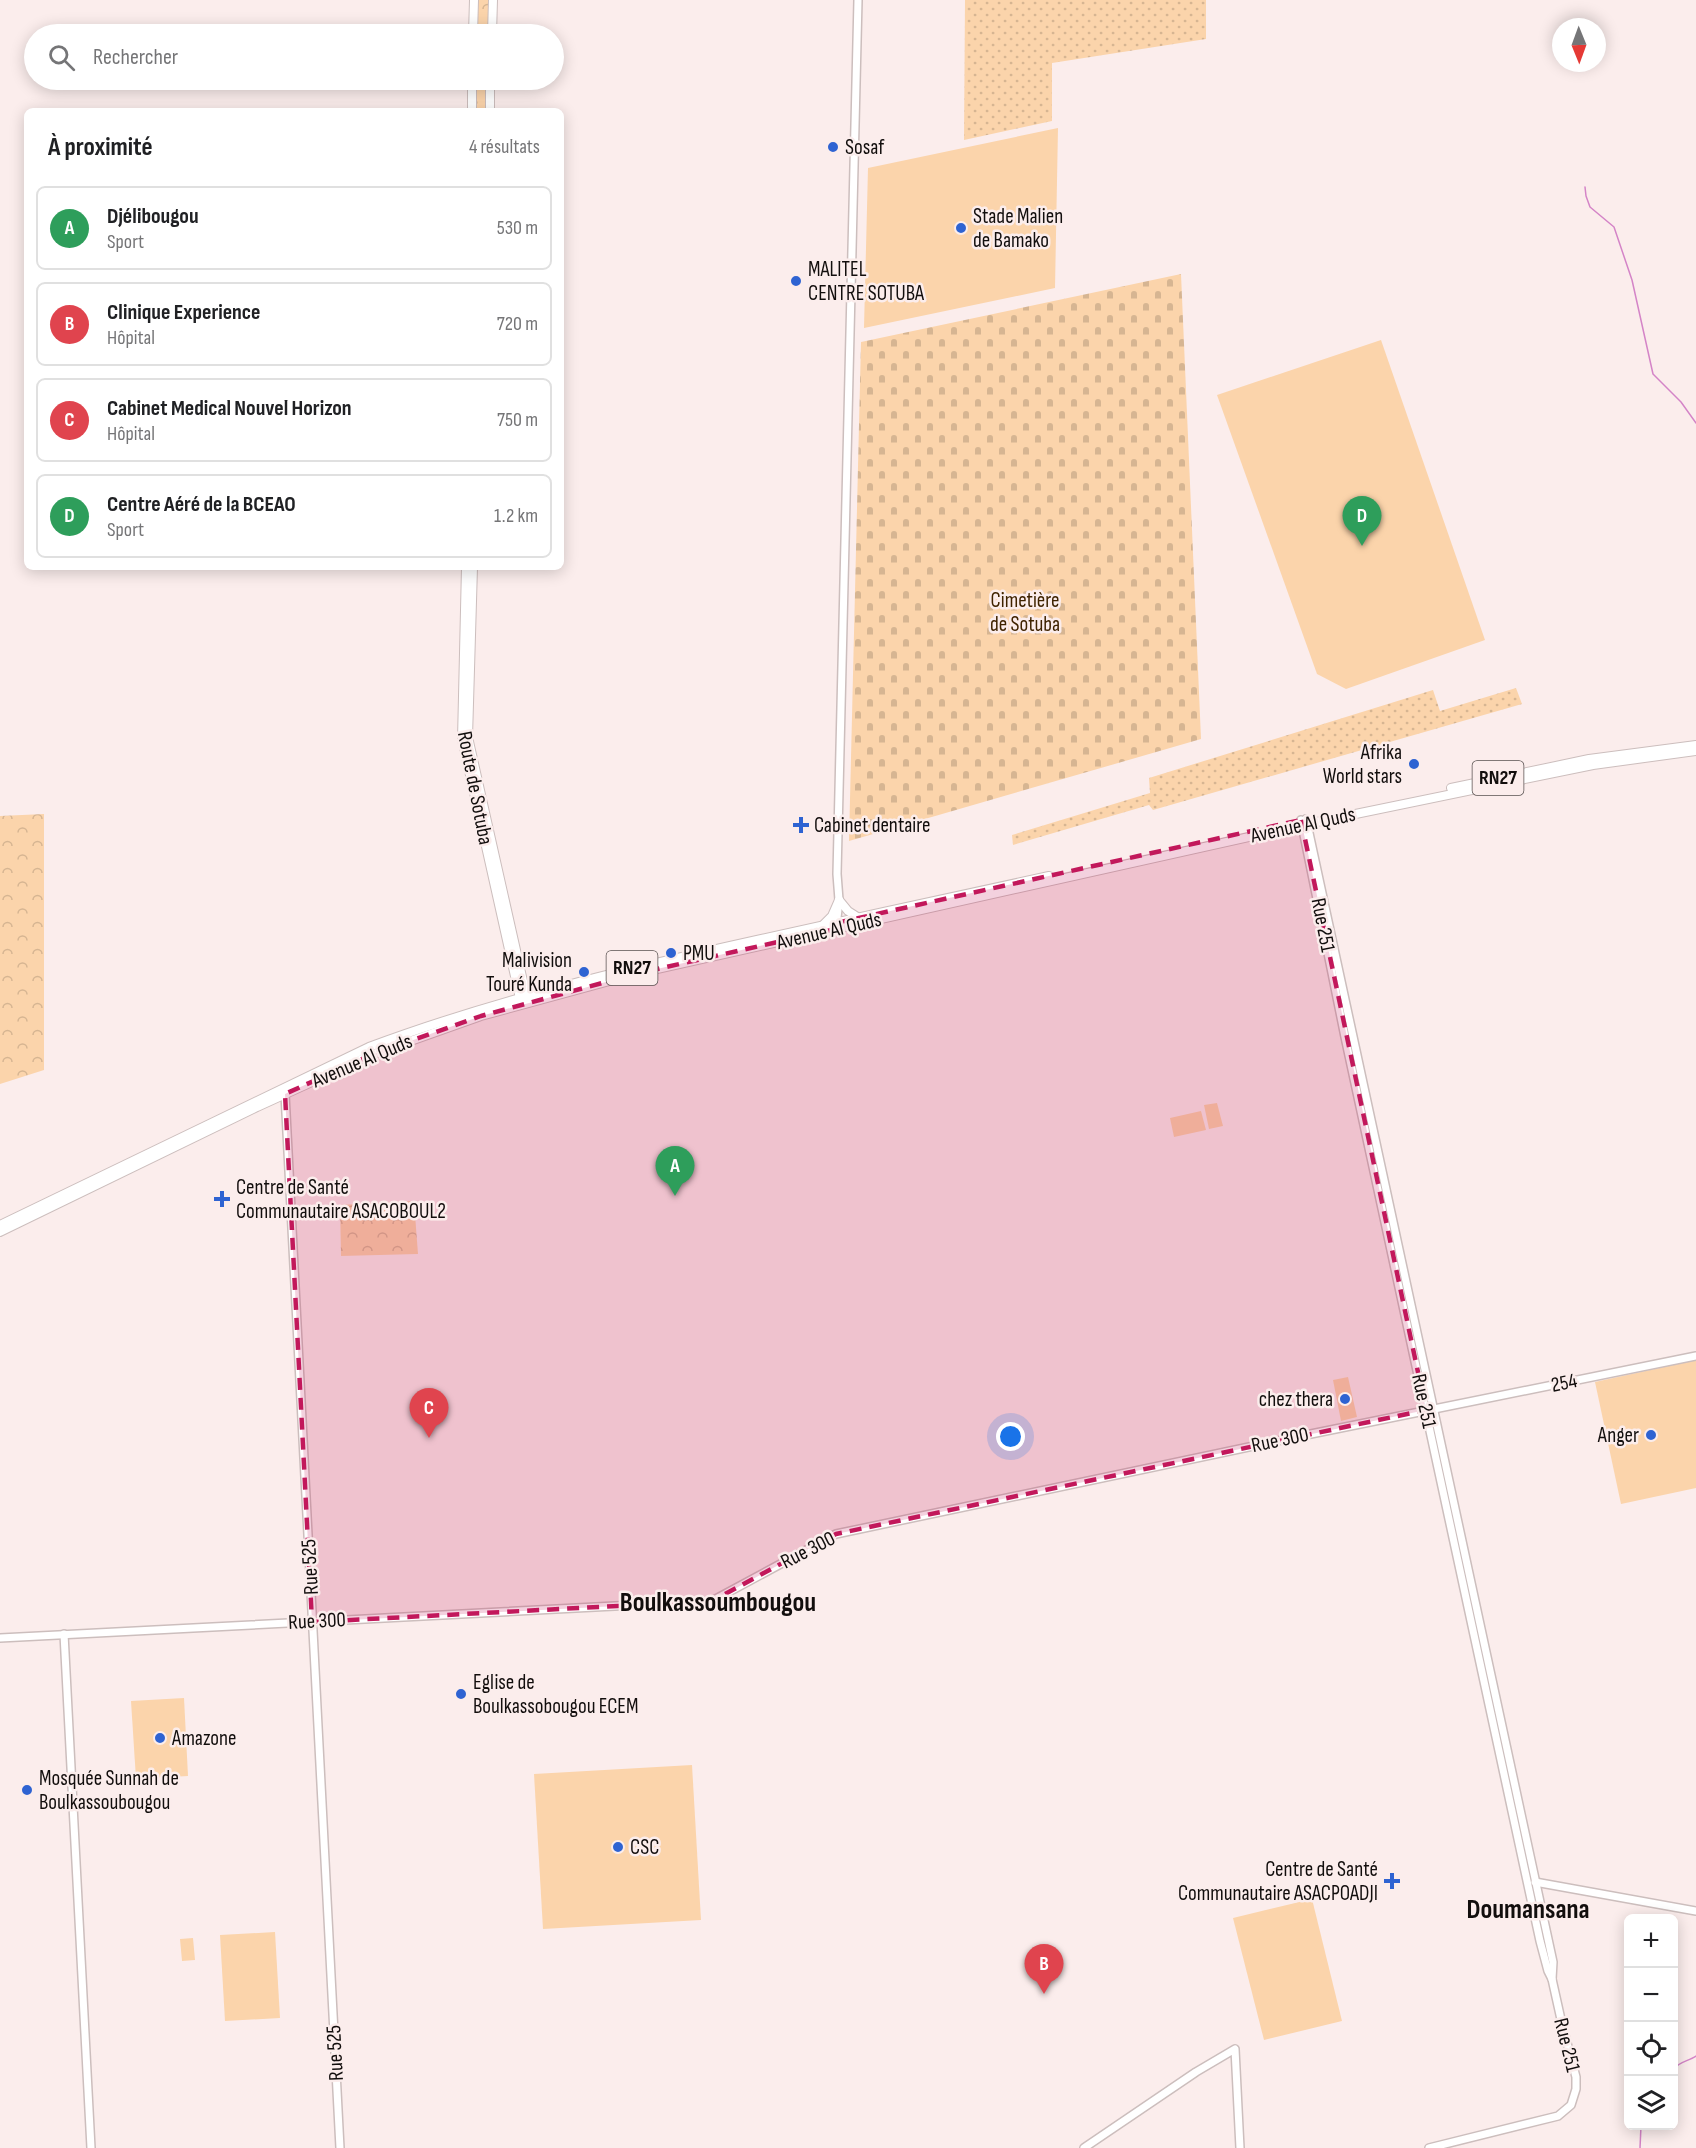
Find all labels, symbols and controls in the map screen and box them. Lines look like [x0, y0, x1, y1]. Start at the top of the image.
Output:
north arrow [1552, 18, 1606, 72]
search box [24, 24, 564, 90]
icon: search [45, 41, 78, 74]
text: Rechercher [93, 44, 178, 71]
text: À proximité [48, 132, 153, 163]
text: 4 résultats [469, 135, 540, 159]
place label: Sosaf [845, 135, 885, 160]
marker: Sosaf [826, 140, 840, 154]
text: Djélibougou [107, 203, 199, 230]
place label: Stade Malien de Bamako [973, 204, 1063, 253]
text: A [65, 216, 74, 240]
text: 530 m [497, 216, 538, 240]
marker: Stade Malien de Bamako [954, 221, 968, 235]
text: Sport [107, 230, 144, 254]
place label: MALITEL CENTRE SOTUBA [808, 257, 925, 306]
marker: MALITEL CENTRE SOTUBA [789, 274, 803, 288]
text: Clinique Experience [107, 299, 261, 326]
text: B [65, 312, 74, 336]
text: 720 m [497, 312, 538, 336]
text: Hôpital [107, 326, 155, 350]
text: Cabinet Medical Nouvel Horizon [107, 395, 352, 422]
text: C [64, 408, 75, 432]
text: 750 m [497, 408, 538, 432]
text: Hôpital [107, 422, 155, 446]
text: Centre Aéré de la BCEAO [107, 491, 296, 518]
pin: D [1342, 496, 1382, 546]
text: D [64, 504, 75, 528]
text: 1.2 km [494, 504, 538, 528]
text: Sport [107, 518, 144, 542]
park label: Cimetière de Sotuba [990, 588, 1060, 637]
street label: Route de Sotuba [452, 729, 498, 847]
place label: Afrika World stars [1323, 740, 1402, 789]
marker: Afrika World stars [1407, 757, 1421, 771]
road number: RN27 [1472, 761, 1524, 795]
street label: Avenue Al Quds [1247, 802, 1358, 849]
place label: Cabinet dentaire [814, 813, 930, 838]
marker: Cabinet dentaire [792, 816, 810, 834]
street label: Rue 251 [1306, 896, 1341, 955]
street label: Avenue Al Quds [773, 907, 884, 955]
place label: PMU [683, 941, 715, 966]
marker: PMU [664, 946, 678, 960]
place label: Malivision Touré Kunda [486, 948, 572, 997]
road number: RN27 [606, 951, 658, 985]
marker: Malivision Touré Kunda [577, 965, 591, 979]
street label: Avenue Al Quds [307, 1029, 416, 1094]
pin: A [656, 1146, 694, 1196]
place label: Centre de Santé Communautaire ASACOBOUL2 [236, 1175, 446, 1224]
marker: Centre de Santé Communautaire ASACOBOUL2 [213, 1190, 231, 1208]
street label: 254 [1549, 1368, 1579, 1398]
street label: Rue 251 [1406, 1372, 1442, 1431]
place label: chez thera [1259, 1387, 1333, 1412]
pin: C [410, 1388, 448, 1438]
marker: chez thera [1338, 1392, 1352, 1406]
your location [996, 1422, 1025, 1451]
street label: Rue 300 [1249, 1422, 1311, 1458]
place label: Anger [1597, 1423, 1639, 1448]
marker: Anger [1644, 1428, 1658, 1442]
street label: Rue 300 [777, 1526, 839, 1574]
street label: Rue 525 [296, 1539, 324, 1595]
district label: Boulkassoumbougou [620, 1587, 816, 1619]
street label: Rue 300 [287, 1607, 347, 1635]
place label: Eglise de Boulkassobougou ECEM [473, 1670, 638, 1719]
marker: Eglise de Boulkassobougou ECEM [454, 1687, 468, 1701]
place label: Amazone [171, 1726, 236, 1751]
marker: Amazone [153, 1731, 167, 1745]
place label: Mosquée Sunnah de Boulkassoubougou [39, 1766, 179, 1815]
marker: Mosquée Sunnah de Boulkassoubougou [20, 1783, 34, 1797]
place label: CSC [630, 1835, 659, 1860]
marker: CSC [611, 1840, 625, 1854]
place label: Centre de Santé Communautaire ASACPOADJI [1178, 1857, 1378, 1906]
marker: Centre de Santé Communautaire ASACPOADJI [1383, 1872, 1401, 1890]
district label: Doumansana [1466, 1894, 1590, 1926]
map controls [1624, 1914, 1678, 2130]
button: + [1624, 1914, 1678, 1968]
pin: B [1024, 1944, 1064, 1994]
button: − [1624, 1968, 1678, 2022]
street label: Rue 251 [1548, 2015, 1586, 2075]
button: locate [1624, 2022, 1678, 2076]
street label: Rue 525 [321, 2025, 349, 2081]
button: layers [1624, 2076, 1678, 2130]

